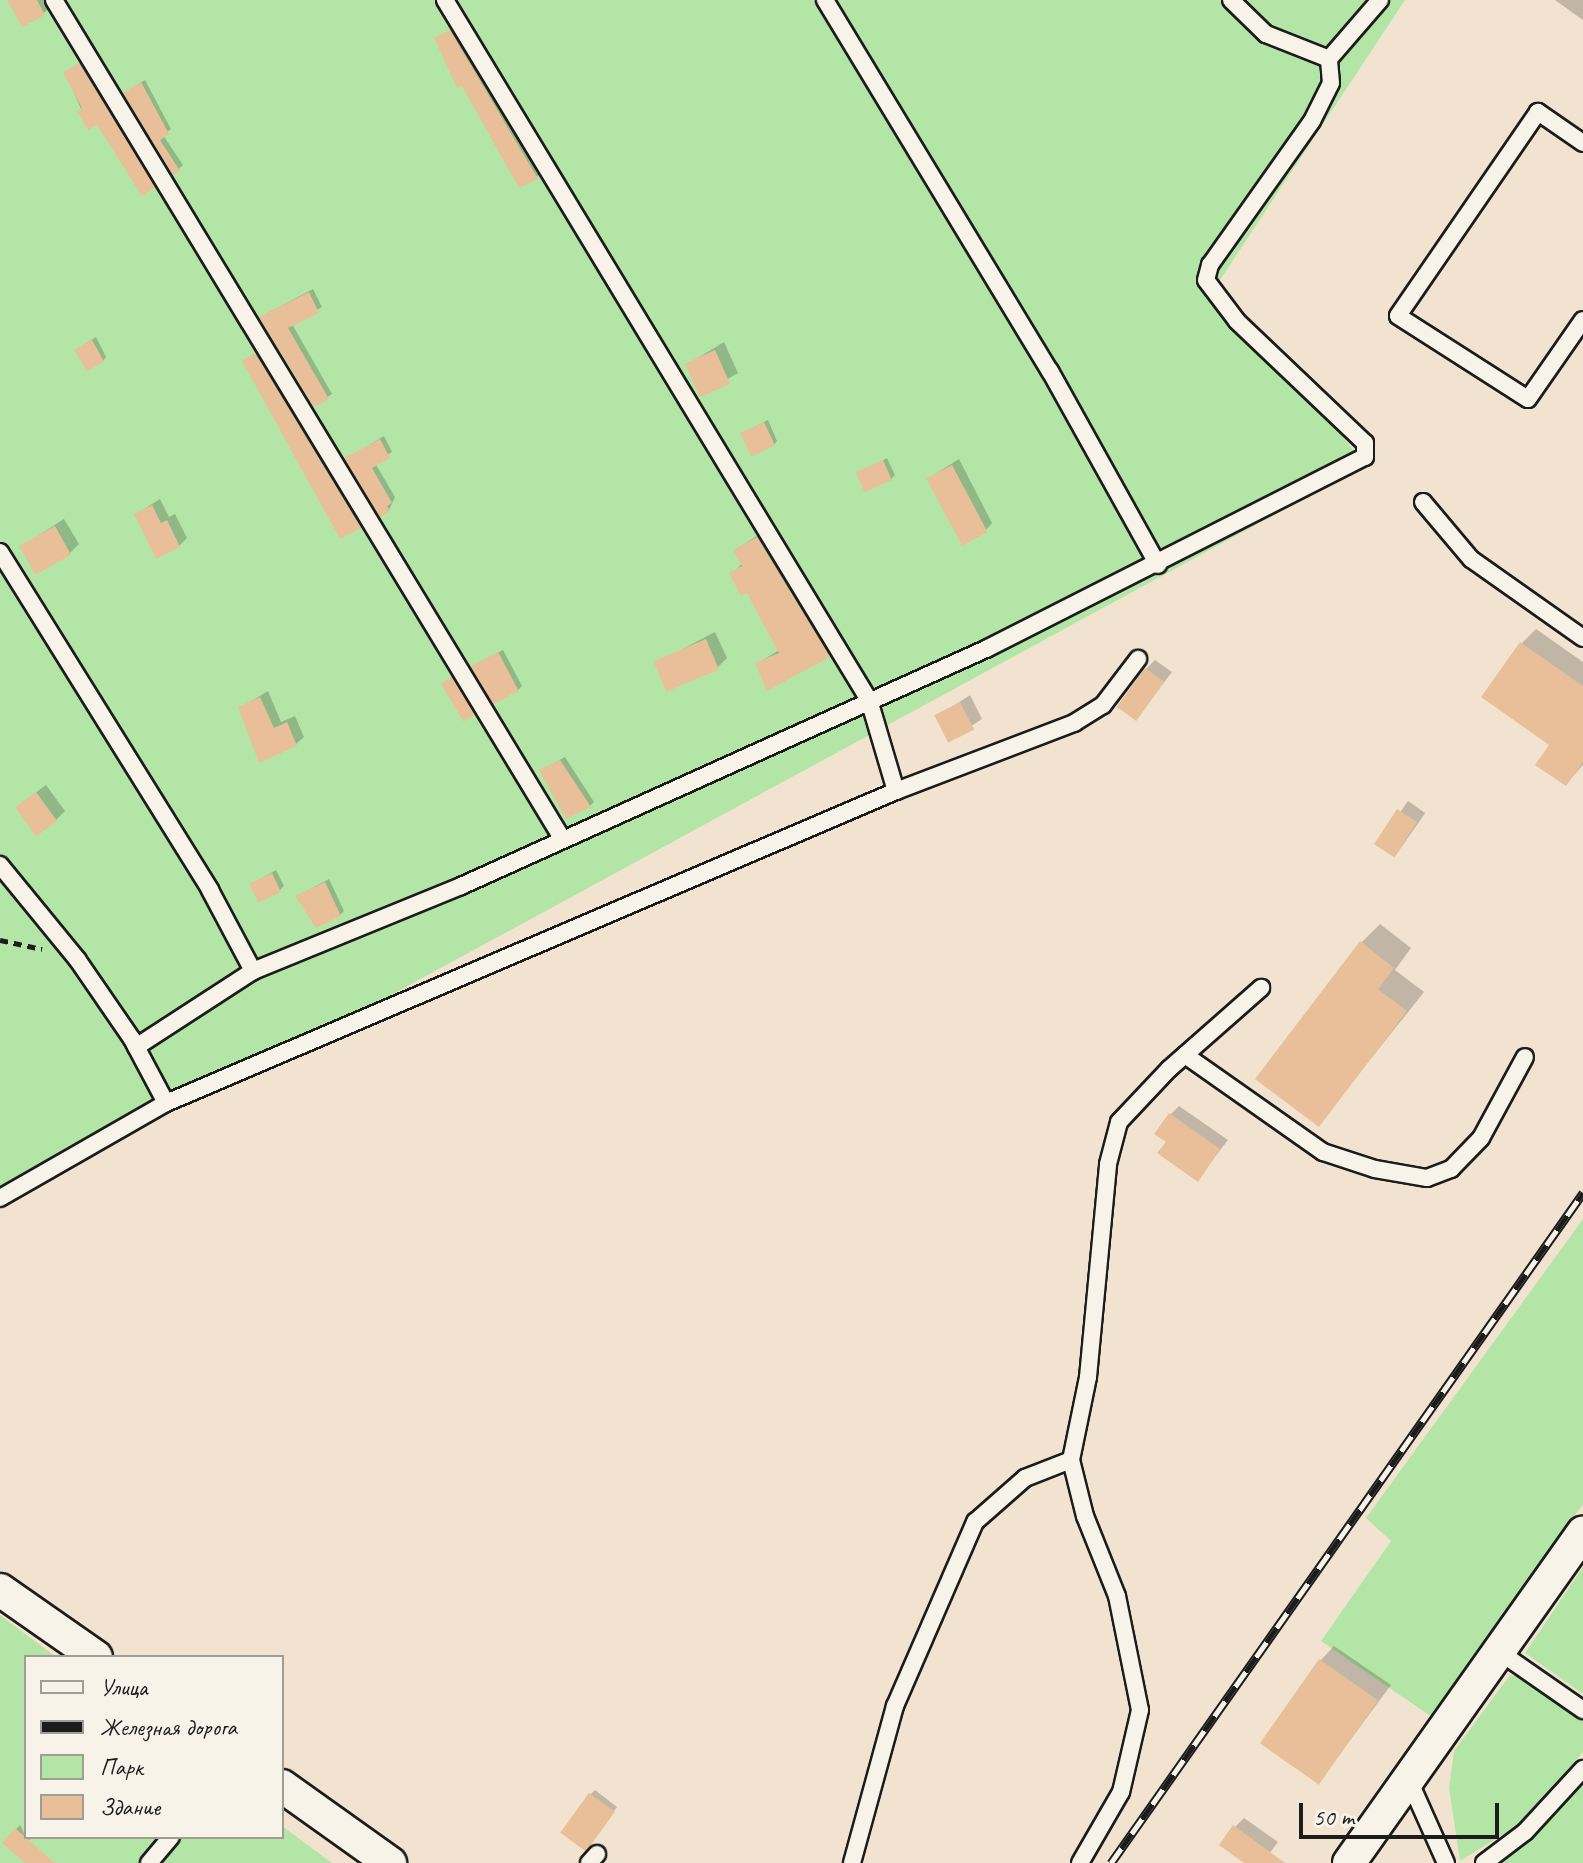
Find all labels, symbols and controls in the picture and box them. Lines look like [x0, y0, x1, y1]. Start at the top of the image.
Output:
legend [24, 1655, 284, 1839]
text: Улица [100, 1672, 148, 1702]
text: Железная дорога [100, 1712, 237, 1742]
text: Парк [100, 1752, 143, 1782]
scale bar [1303, 1787, 1503, 1837]
text: Здание [100, 1792, 160, 1822]
text: 50 m [1313, 1802, 1354, 1832]

